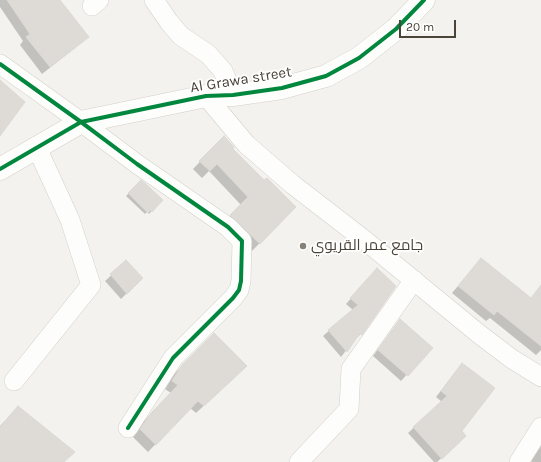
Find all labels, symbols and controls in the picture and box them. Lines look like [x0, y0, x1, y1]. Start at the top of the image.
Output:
scale bar [401, 12, 458, 38]
text: 20 m [406, 20, 434, 34]
street label: Al Grawa street [189, 63, 293, 97]
place label: جامع عمر القريوي [311, 237, 423, 255]
marker: جامع عمر القريوي [298, 241, 308, 251]

